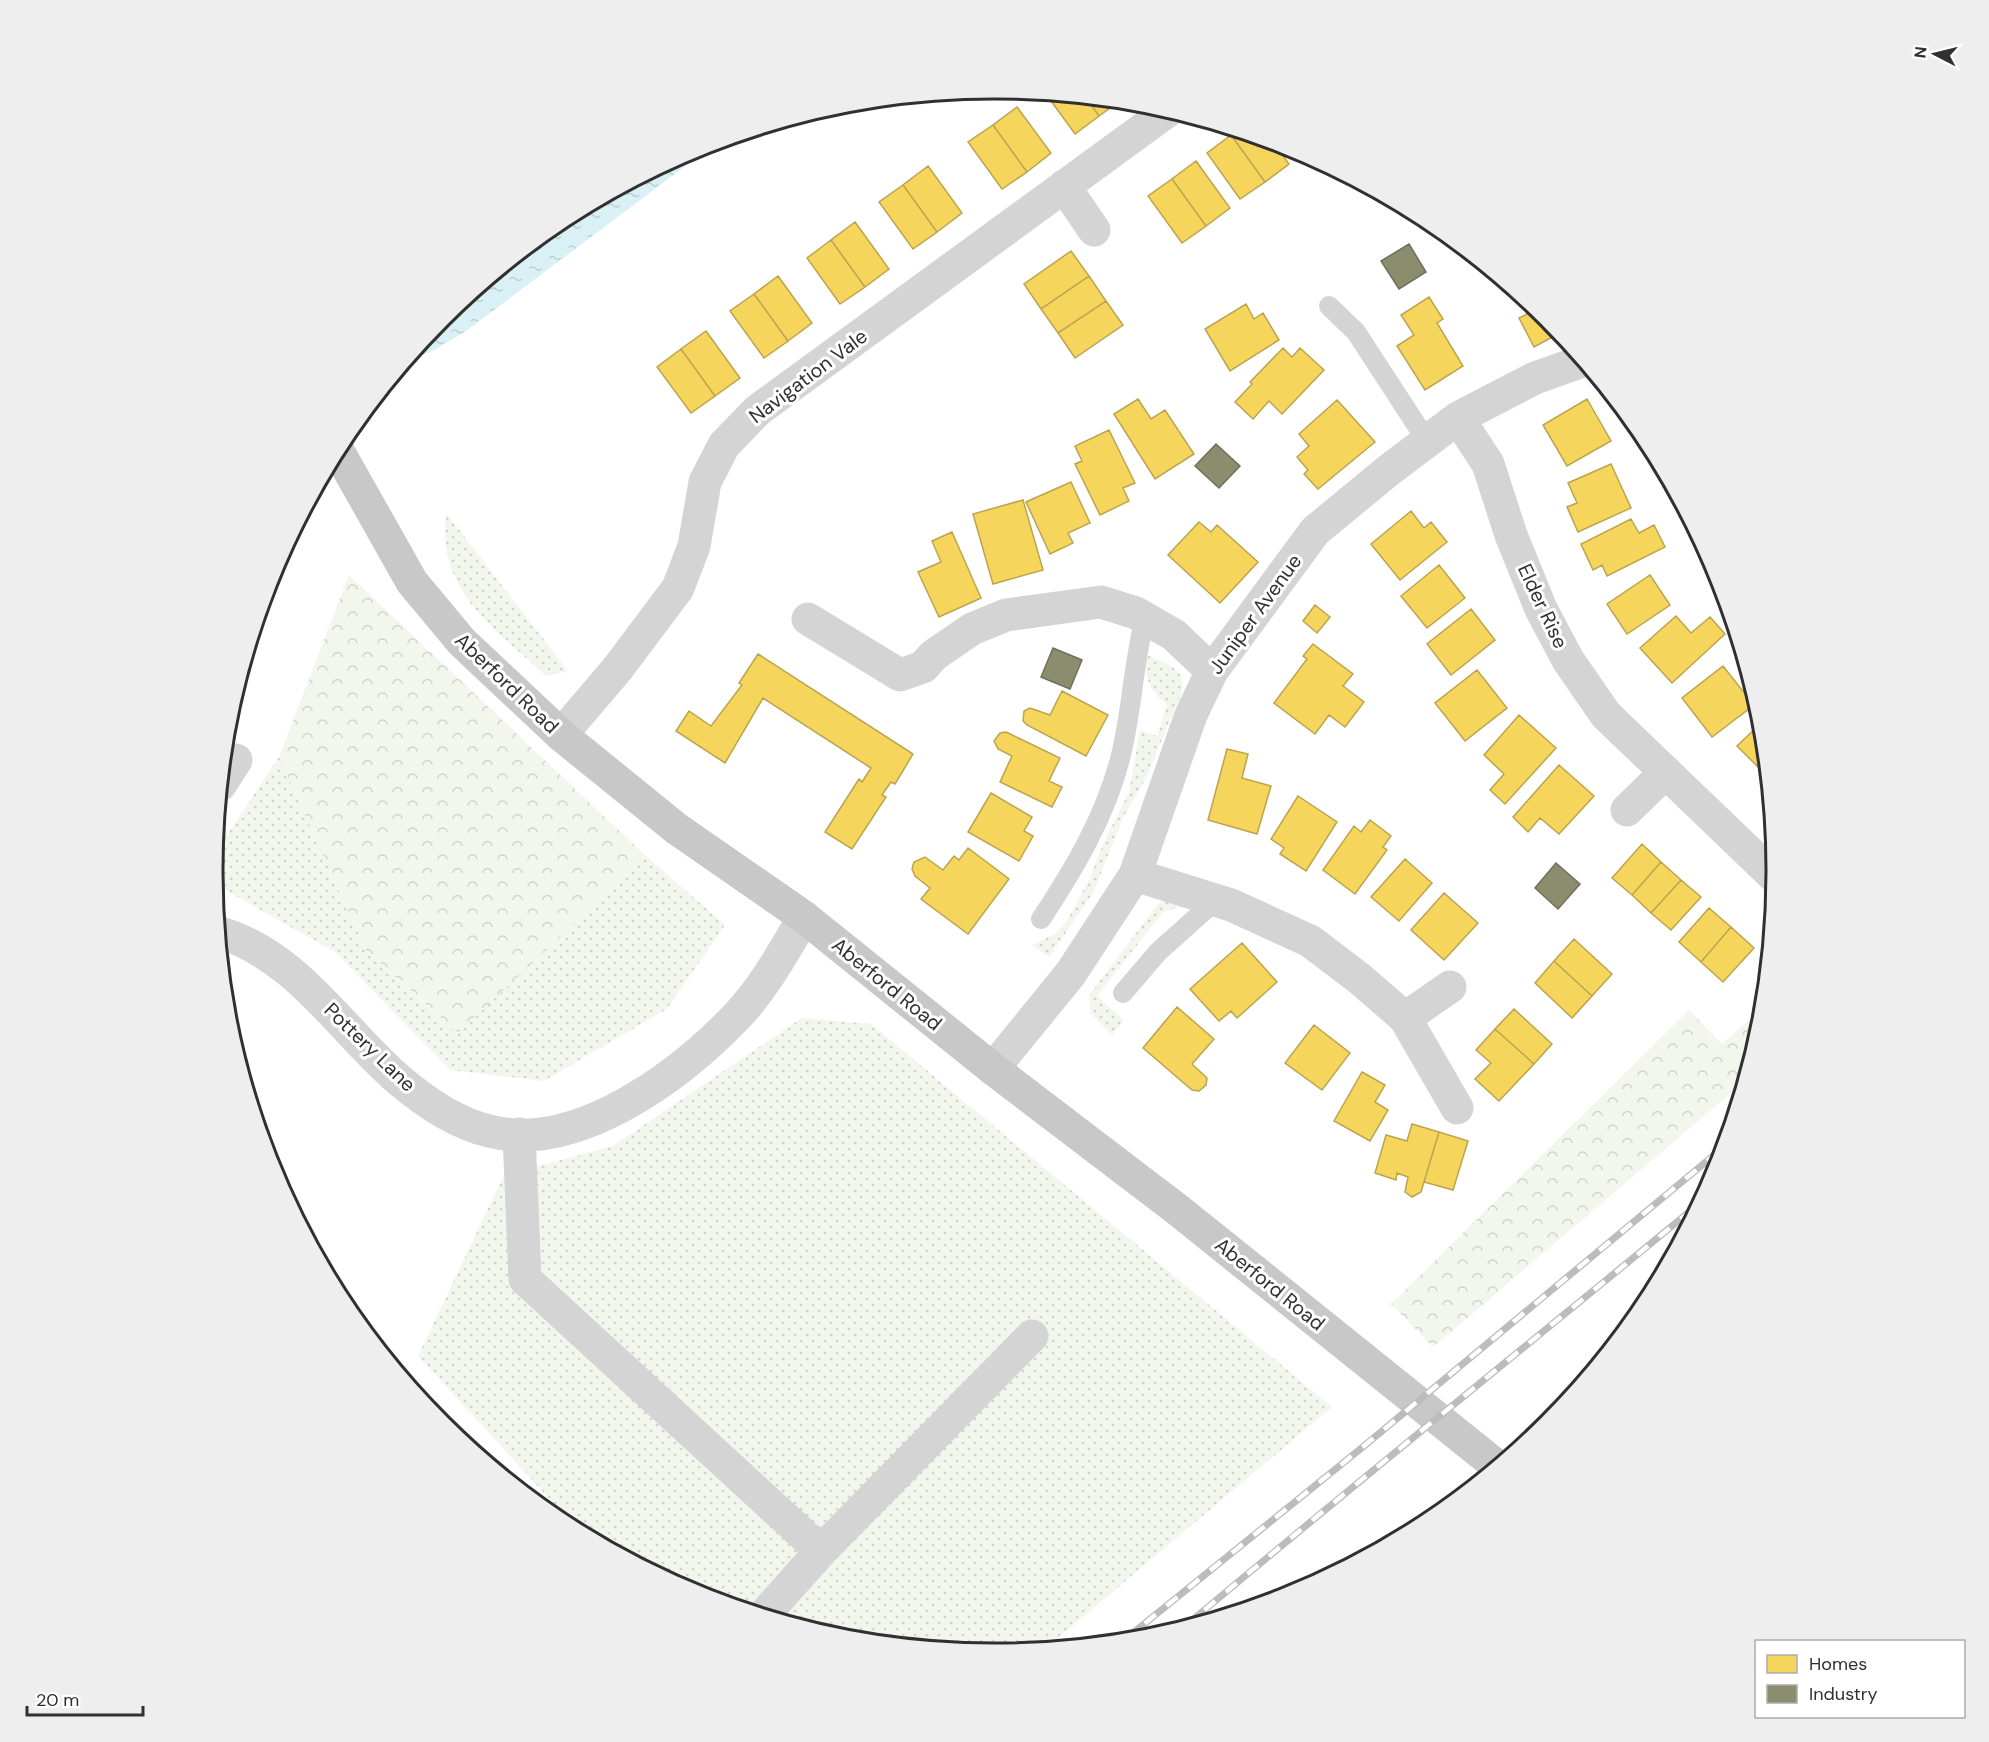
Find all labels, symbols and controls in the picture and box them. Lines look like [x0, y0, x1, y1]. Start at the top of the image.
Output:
north arrow [1905, 24, 1965, 84]
text: N [1909, 45, 1932, 59]
street label: Navigation Vale [744, 323, 872, 429]
street label: Juniper Avenue [1203, 549, 1307, 679]
street label: Elder Rise [1512, 560, 1574, 652]
street label: Aberford Road [450, 627, 564, 739]
street label: Aberford Road [827, 932, 947, 1036]
street label: Pottery Lane [319, 997, 421, 1097]
street label: Aberford Road [1210, 1232, 1330, 1336]
legend [1755, 1640, 1965, 1718]
text: Homes [1809, 1652, 1867, 1676]
scale bar [27, 1679, 142, 1717]
text: Industry [1809, 1682, 1878, 1706]
text: 20 m [36, 1688, 79, 1712]

